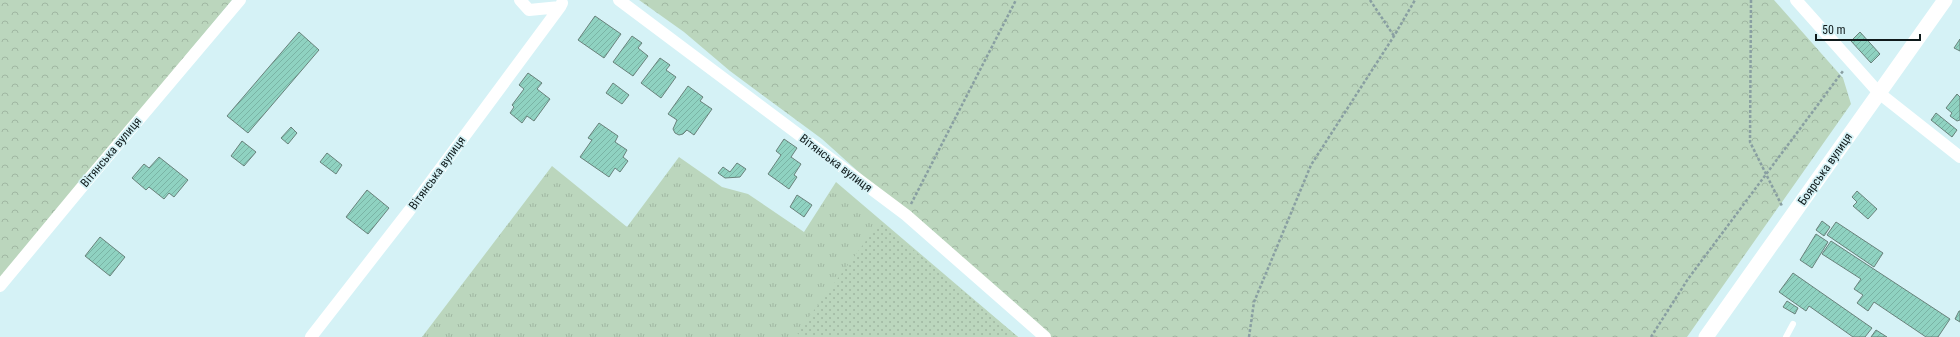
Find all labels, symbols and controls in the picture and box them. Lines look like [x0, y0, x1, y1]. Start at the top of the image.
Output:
scale bar [1816, 16, 1920, 42]
text: 50 m [1822, 23, 1846, 37]
street label: Вітянська вулиця [78, 114, 144, 190]
street label: Боярська вулиця [1795, 130, 1855, 208]
street label: Вітянська вулиця [797, 131, 875, 195]
street label: Вітянська вулиця [406, 134, 468, 212]

